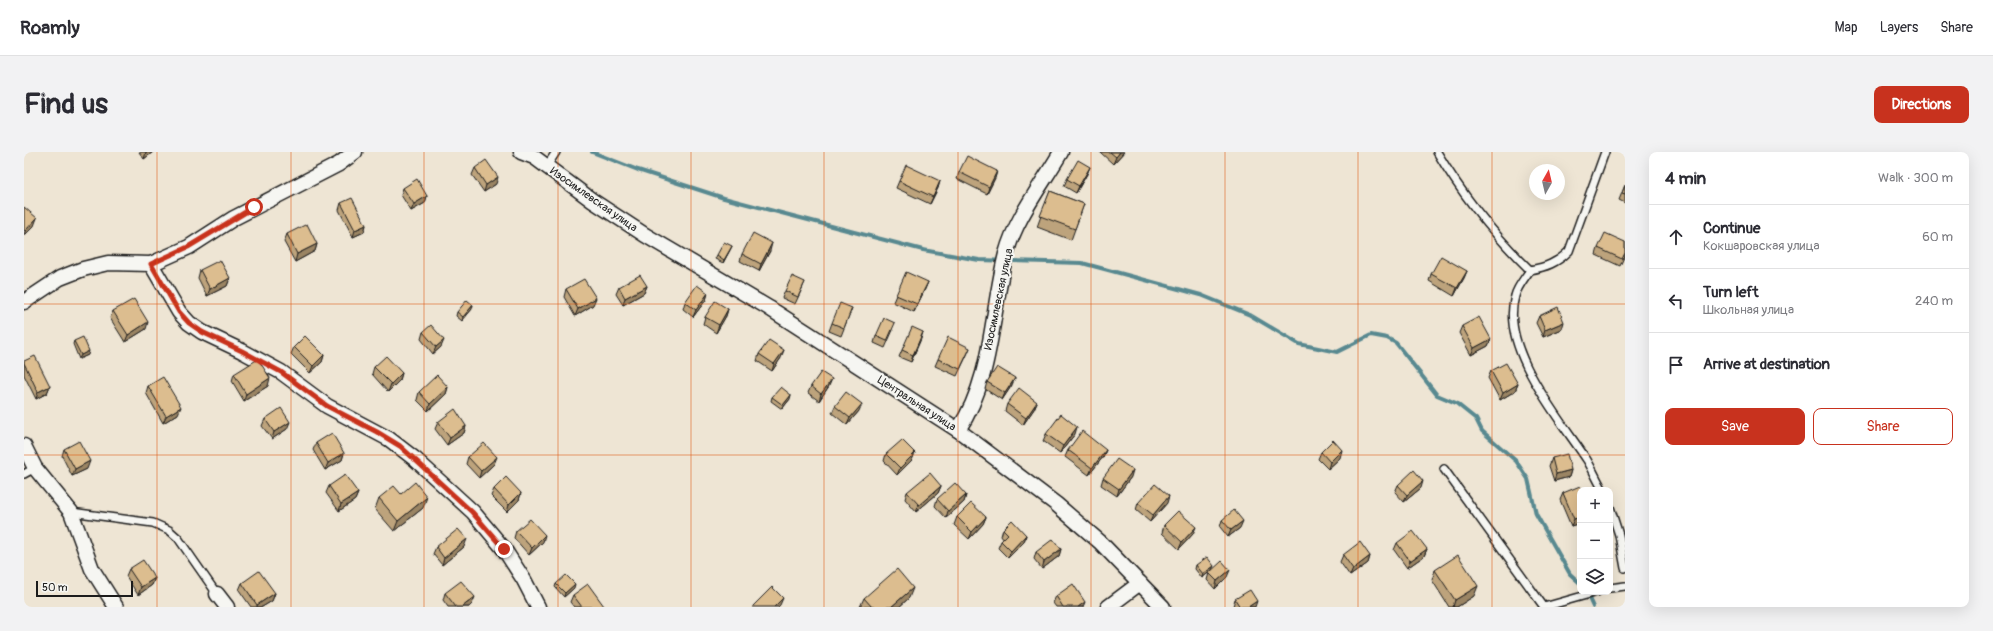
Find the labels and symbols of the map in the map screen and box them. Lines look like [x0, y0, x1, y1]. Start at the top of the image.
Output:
street label: Изосимлевская улица [548, 164, 640, 234]
north arrow [1529, 164, 1565, 200]
route start [245, 198, 263, 216]
street label: Изосимлевская улица [981, 247, 1016, 351]
street label: Центральная улица [875, 373, 958, 434]
route end [495, 540, 513, 558]
scale bar [36, 579, 133, 598]

